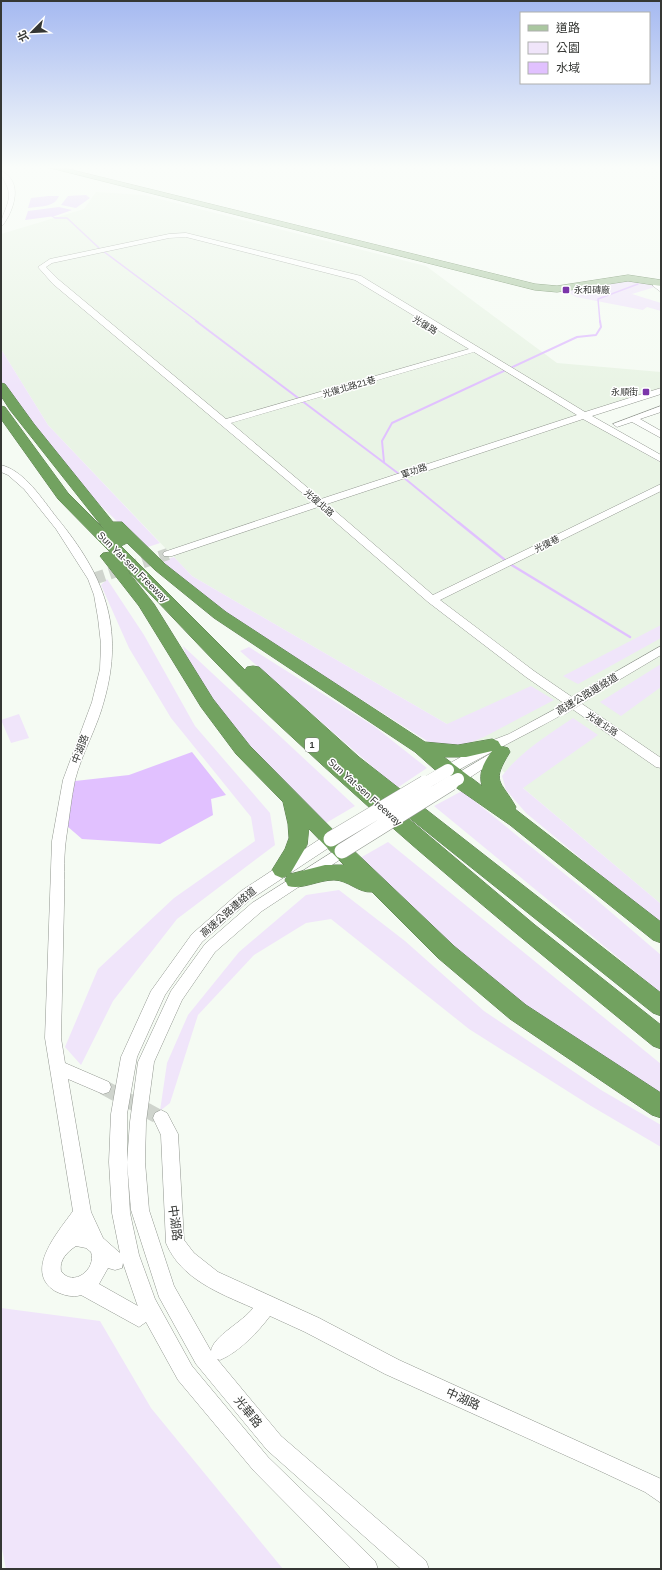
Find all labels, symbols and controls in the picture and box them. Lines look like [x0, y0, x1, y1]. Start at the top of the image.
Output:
north arrow [12, 12, 52, 52]
legend [520, 12, 650, 84]
text: 道路 [556, 21, 580, 35]
text: 北 [15, 29, 31, 44]
text: 公園 [556, 41, 580, 55]
text: 水域 [556, 61, 580, 75]
marker: 永和磚廠 [561, 285, 571, 295]
place label: 永和磚廠 [574, 285, 610, 295]
street label: 光復路 [411, 314, 439, 336]
street label: 光復北路21巷 [321, 375, 377, 399]
place label: 永順街 [611, 387, 638, 397]
marker: 永順街 [641, 387, 651, 397]
street label: 軍功路 [400, 462, 428, 480]
street label: 光復北路 [302, 487, 336, 519]
street label: Sun Yat-sen Freeway [95, 529, 171, 605]
street label: 光復巷 [533, 533, 561, 555]
street label: 高速公路連絡道 [554, 671, 620, 717]
street label: 光復北路 [584, 710, 620, 738]
street label: 中湖路 [69, 733, 91, 765]
road number: 1 [305, 738, 319, 752]
street label: Sun Yat-sen Freeway [326, 756, 404, 828]
street label: 高速公路連絡道 [198, 885, 258, 939]
street label: 中湖路 [166, 1204, 184, 1242]
street label: 中湖路 [444, 1385, 482, 1413]
street label: 光華路 [231, 1394, 265, 1430]

